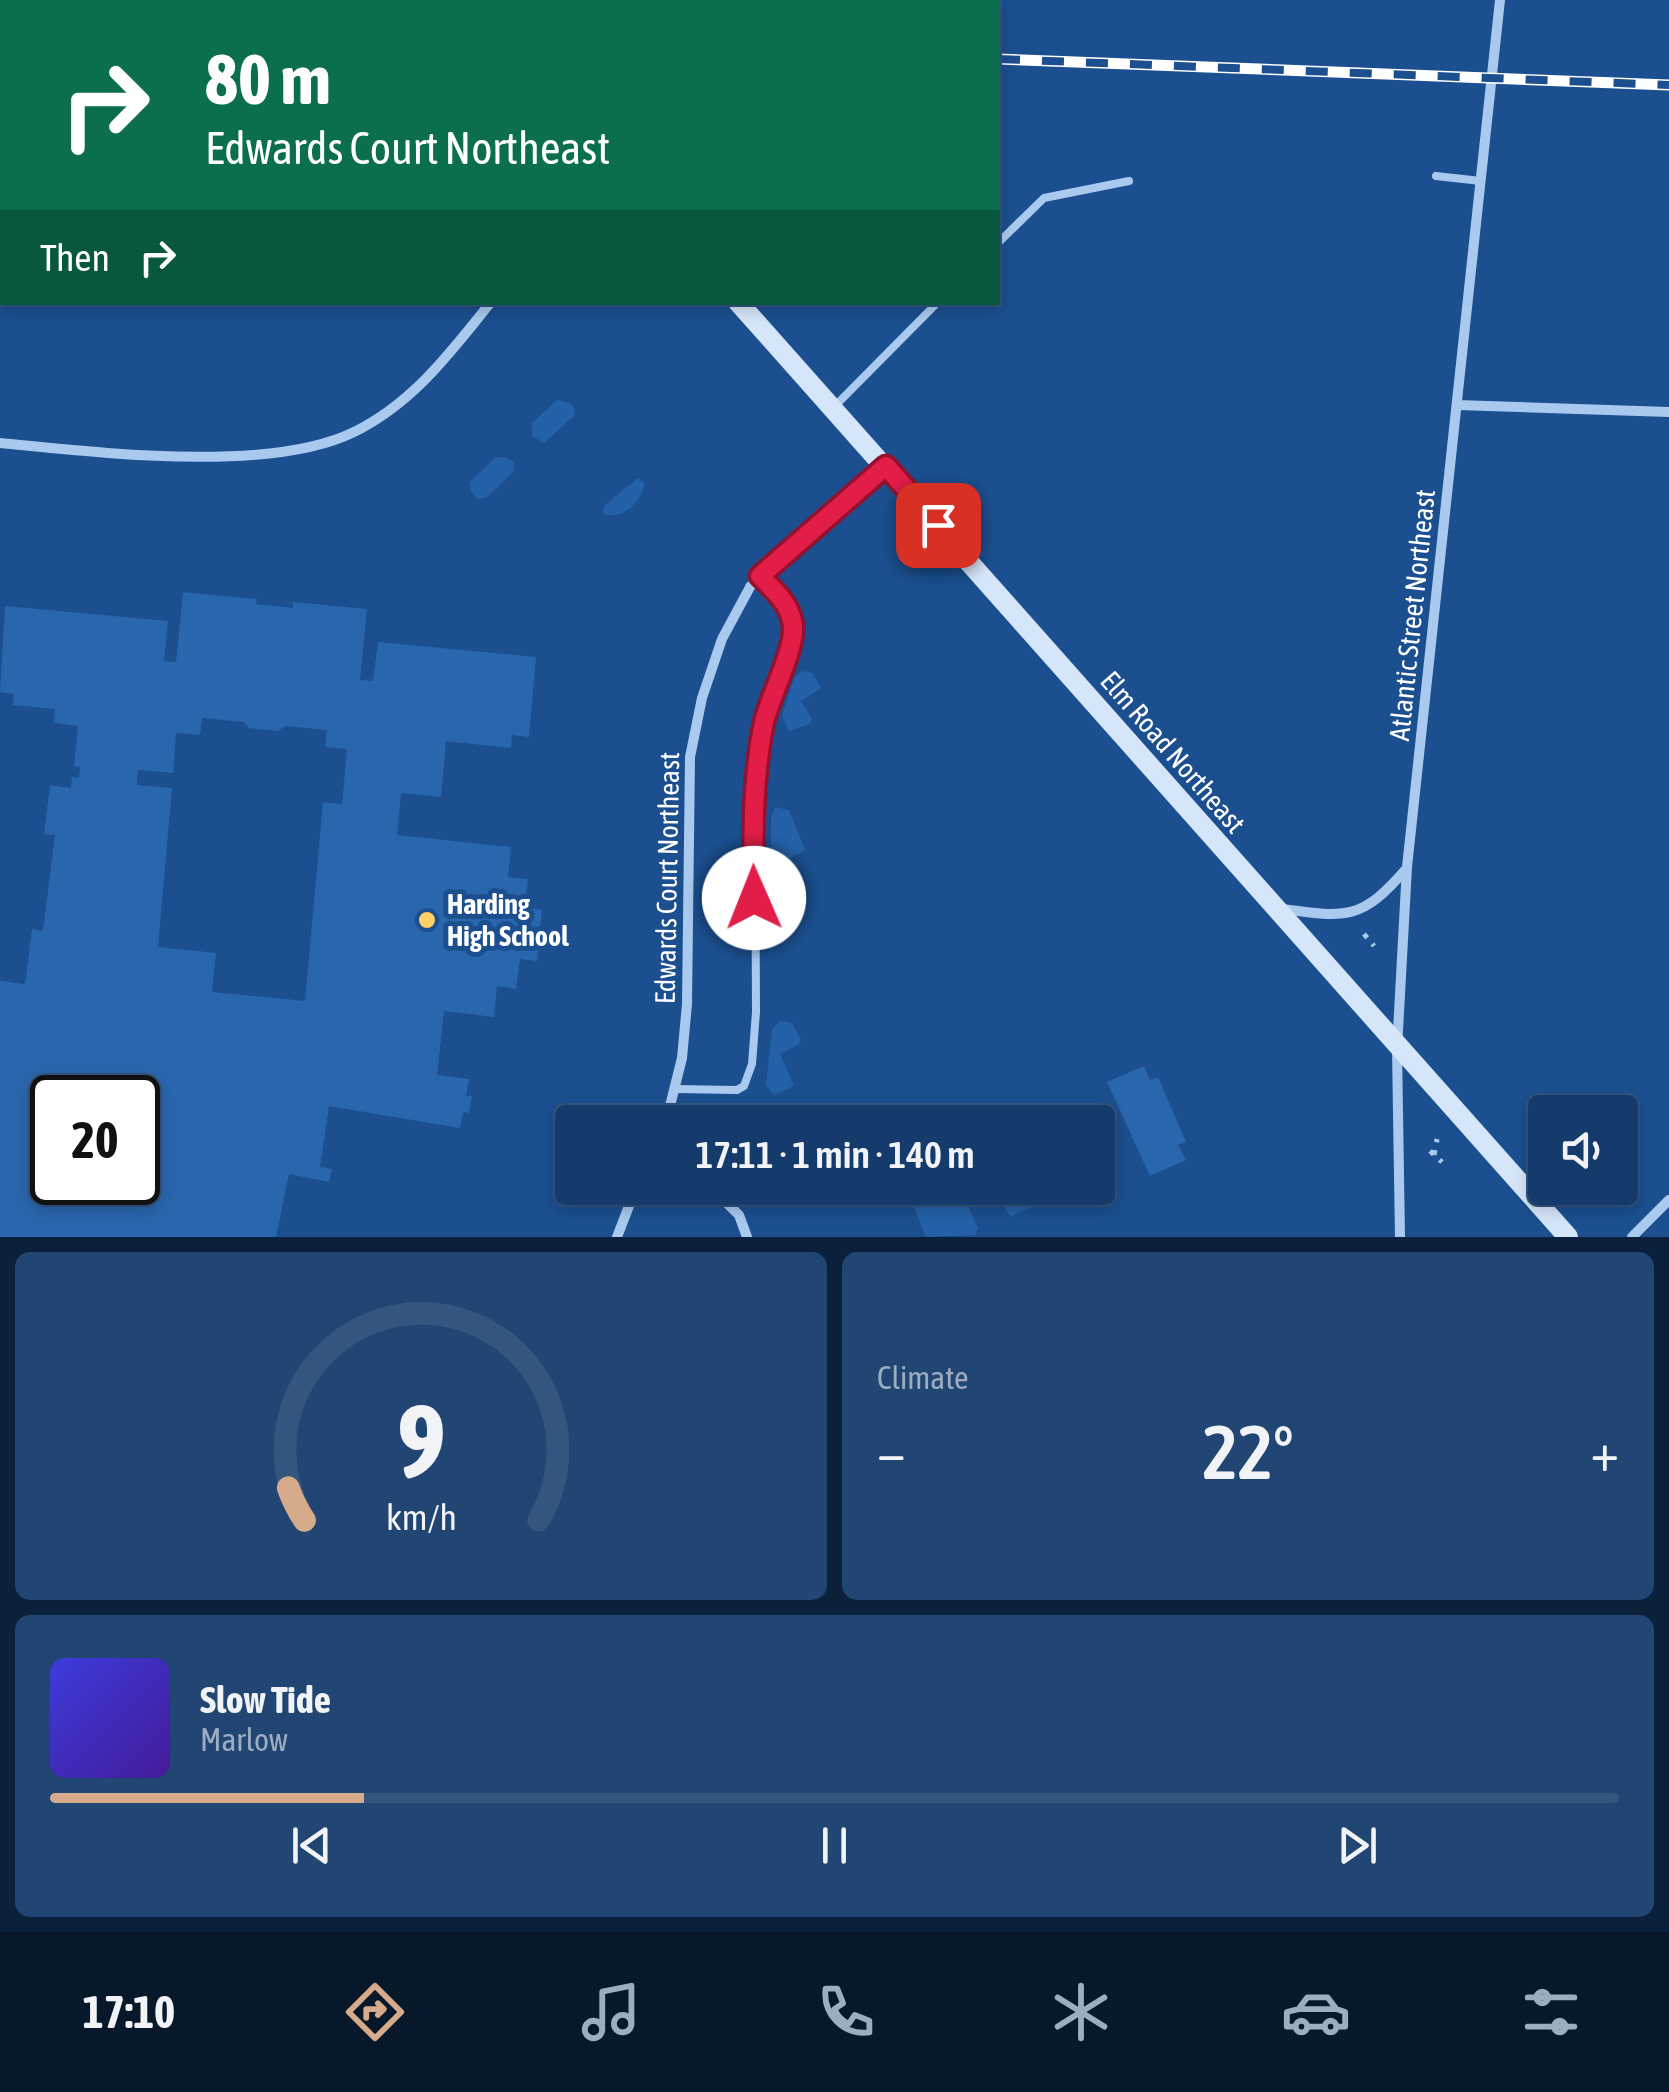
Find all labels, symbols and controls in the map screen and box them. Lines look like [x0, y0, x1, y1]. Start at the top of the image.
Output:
text: 80 m [205, 39, 331, 119]
icon: right [40, 40, 170, 170]
text: Edwards Court Northeast [205, 122, 610, 174]
icon: right [130, 230, 185, 285]
text: Then [40, 236, 110, 279]
pin [896, 483, 981, 568]
street label: Atlantic Street Northeast [1383, 488, 1441, 742]
icon: arrive [911, 498, 966, 553]
street label: Elm Road Northeast [1094, 665, 1252, 839]
street label: Edwards Court Northeast [649, 752, 685, 1004]
position arrow [702, 846, 806, 950]
place label: Harding High School [447, 888, 569, 952]
marker: Harding High School [416, 909, 438, 931]
speed limit sign: 20 [30, 1075, 160, 1205]
map controls [1528, 1095, 1638, 1205]
button: sound [1528, 1095, 1638, 1205]
text: 17:11 · 1 min · 140 m [695, 1133, 975, 1176]
text: Climate [877, 1359, 969, 1396]
text: 9 [397, 1381, 445, 1500]
text: 22° [1202, 1409, 1294, 1495]
text: − [877, 1420, 906, 1483]
text: + [1590, 1420, 1619, 1483]
text: km/h [386, 1497, 456, 1538]
text: Slow Tide [200, 1678, 331, 1721]
text: Marlow [200, 1721, 288, 1758]
icon: previous [284, 1818, 339, 1873]
icon: pause [807, 1818, 862, 1873]
icon: next [1330, 1818, 1385, 1873]
icon: directions [340, 1977, 410, 2047]
icon: music [576, 1977, 646, 2047]
icon: phone [811, 1977, 881, 2047]
icon: climate [1046, 1977, 1116, 2047]
icon: car [1281, 1977, 1351, 2047]
icon: filters [1516, 1977, 1586, 2047]
text: 17:10 [83, 1986, 175, 2038]

